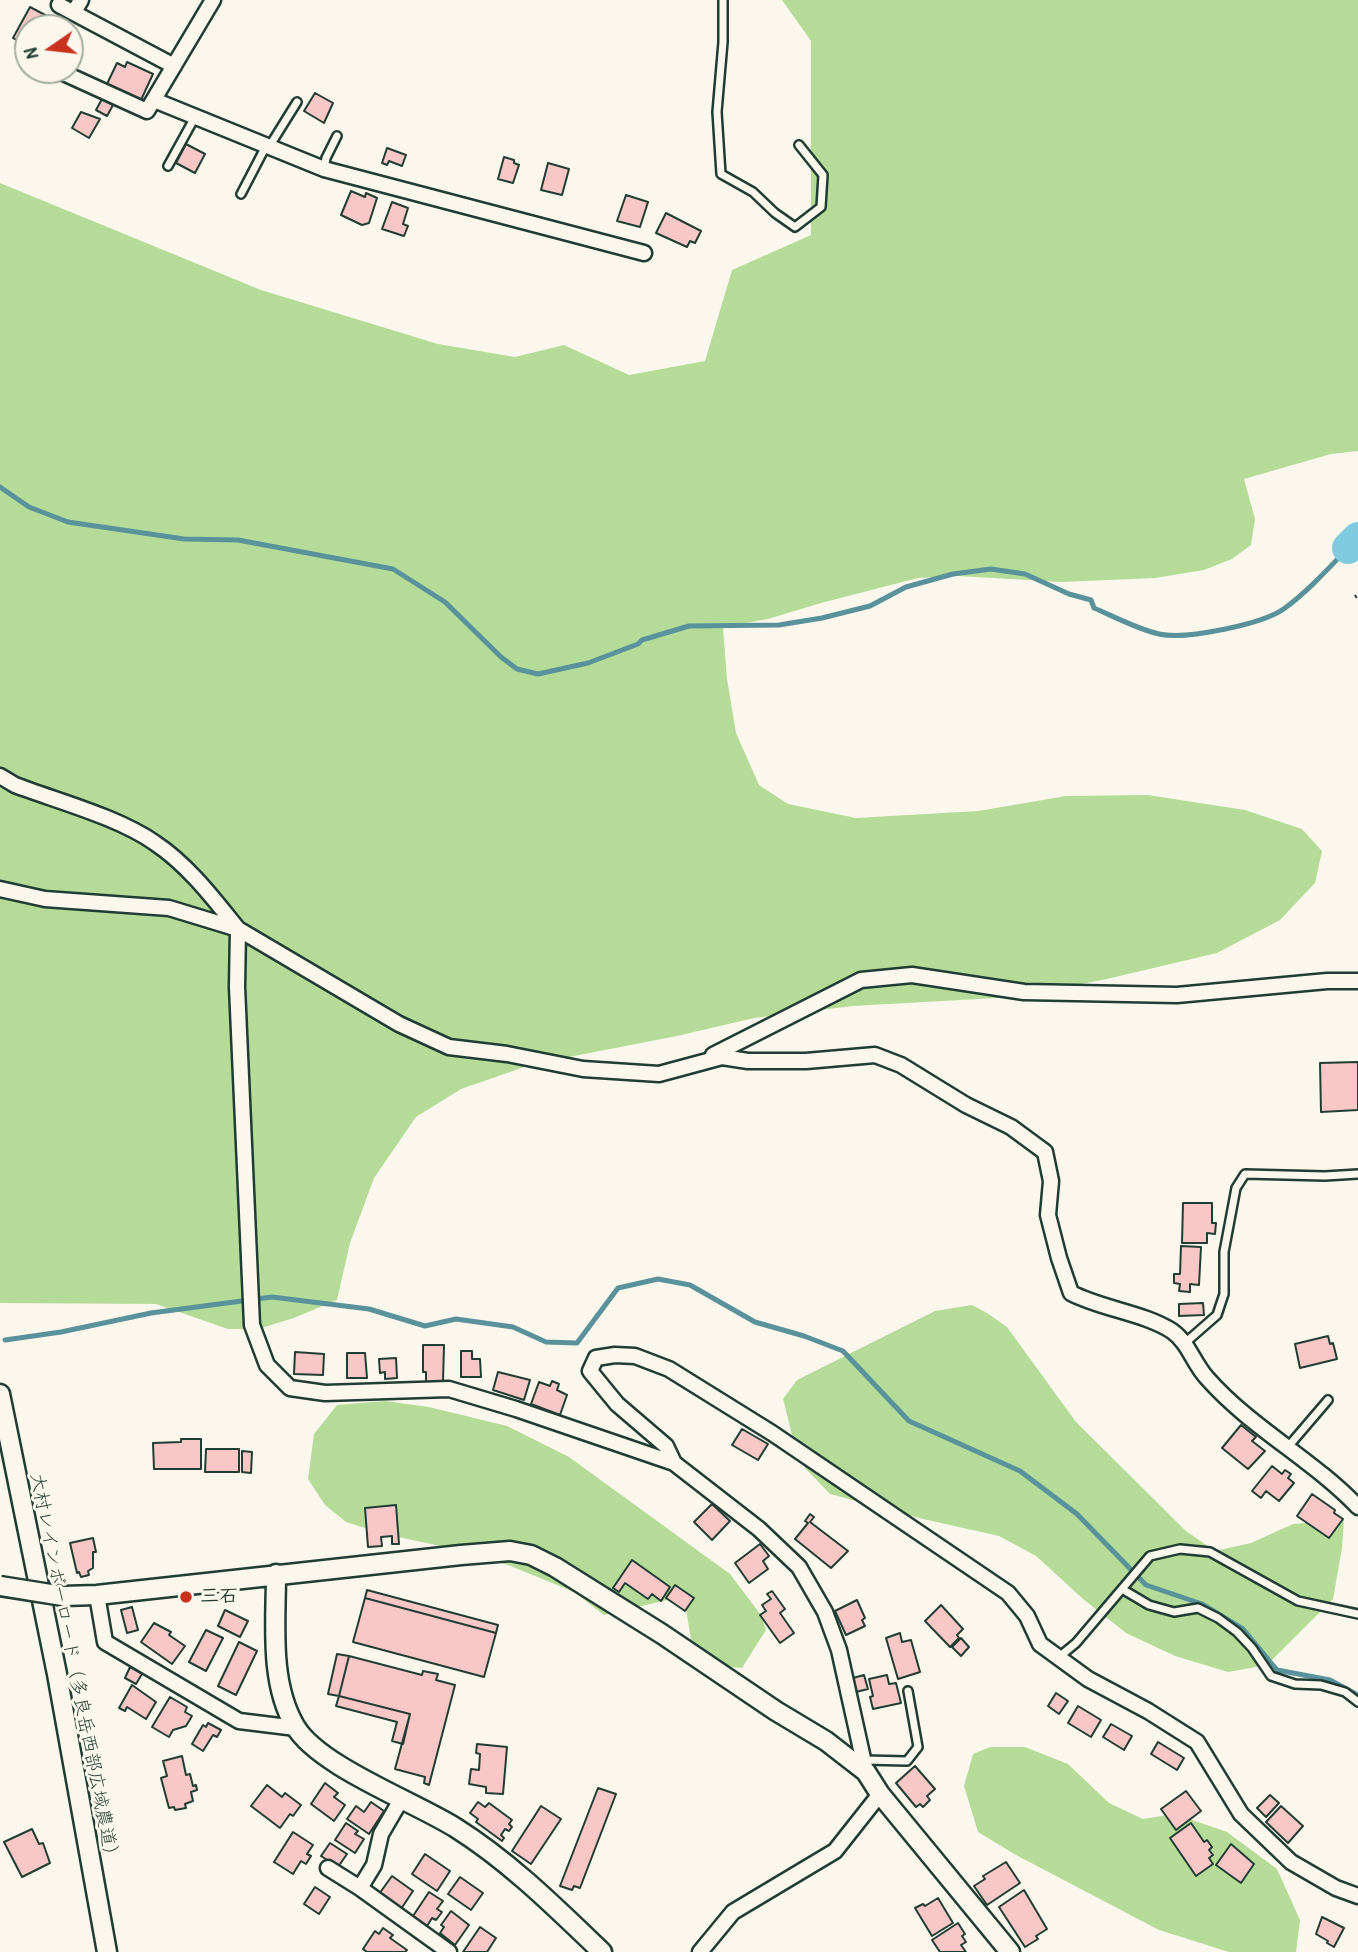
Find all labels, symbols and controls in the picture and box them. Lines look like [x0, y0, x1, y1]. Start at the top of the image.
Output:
north arrow [14, 14, 84, 84]
text: N [17, 46, 44, 62]
street label: 大村レインボーロード（多良岳西部広域農道） [25, 1471, 123, 1867]
place label: 三石 [200, 1586, 238, 1608]
marker: 三石 [178, 1589, 194, 1605]

